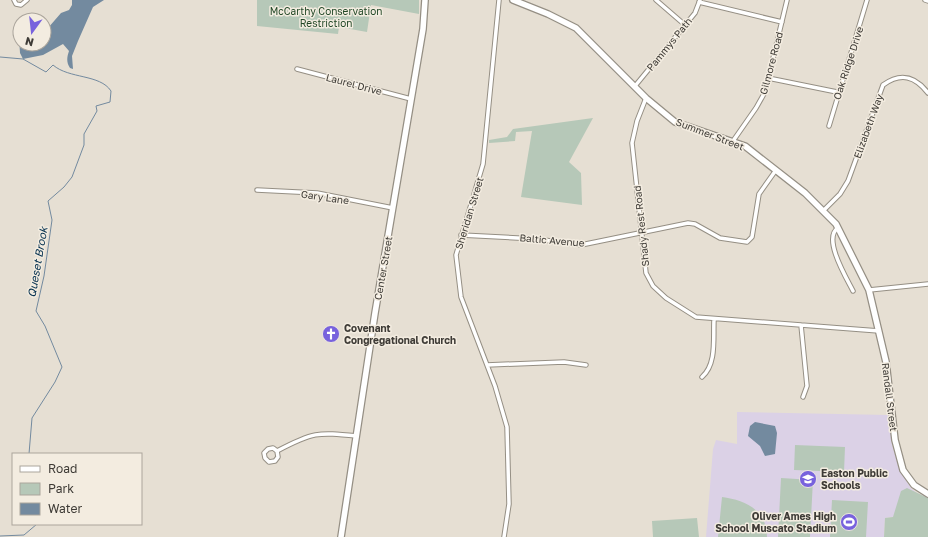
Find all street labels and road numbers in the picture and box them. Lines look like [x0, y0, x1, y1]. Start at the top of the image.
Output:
street label: Pammys Path [644, 15, 694, 73]
street label: Oak Ridge Drive [831, 25, 866, 101]
street label: Gilmore Road [757, 30, 785, 96]
street label: Laurel Drive [325, 71, 384, 97]
street label: Elizabeth Way [851, 92, 885, 160]
street label: Summer Street [674, 116, 746, 152]
street label: Sheridan Street [452, 175, 486, 251]
street label: Shady Rest Road [631, 185, 651, 267]
street label: Gary Lane [300, 188, 350, 206]
street label: Baltic Avenue [519, 231, 585, 249]
street label: Center Street [371, 235, 395, 301]
street label: Randall Street [880, 362, 900, 432]

